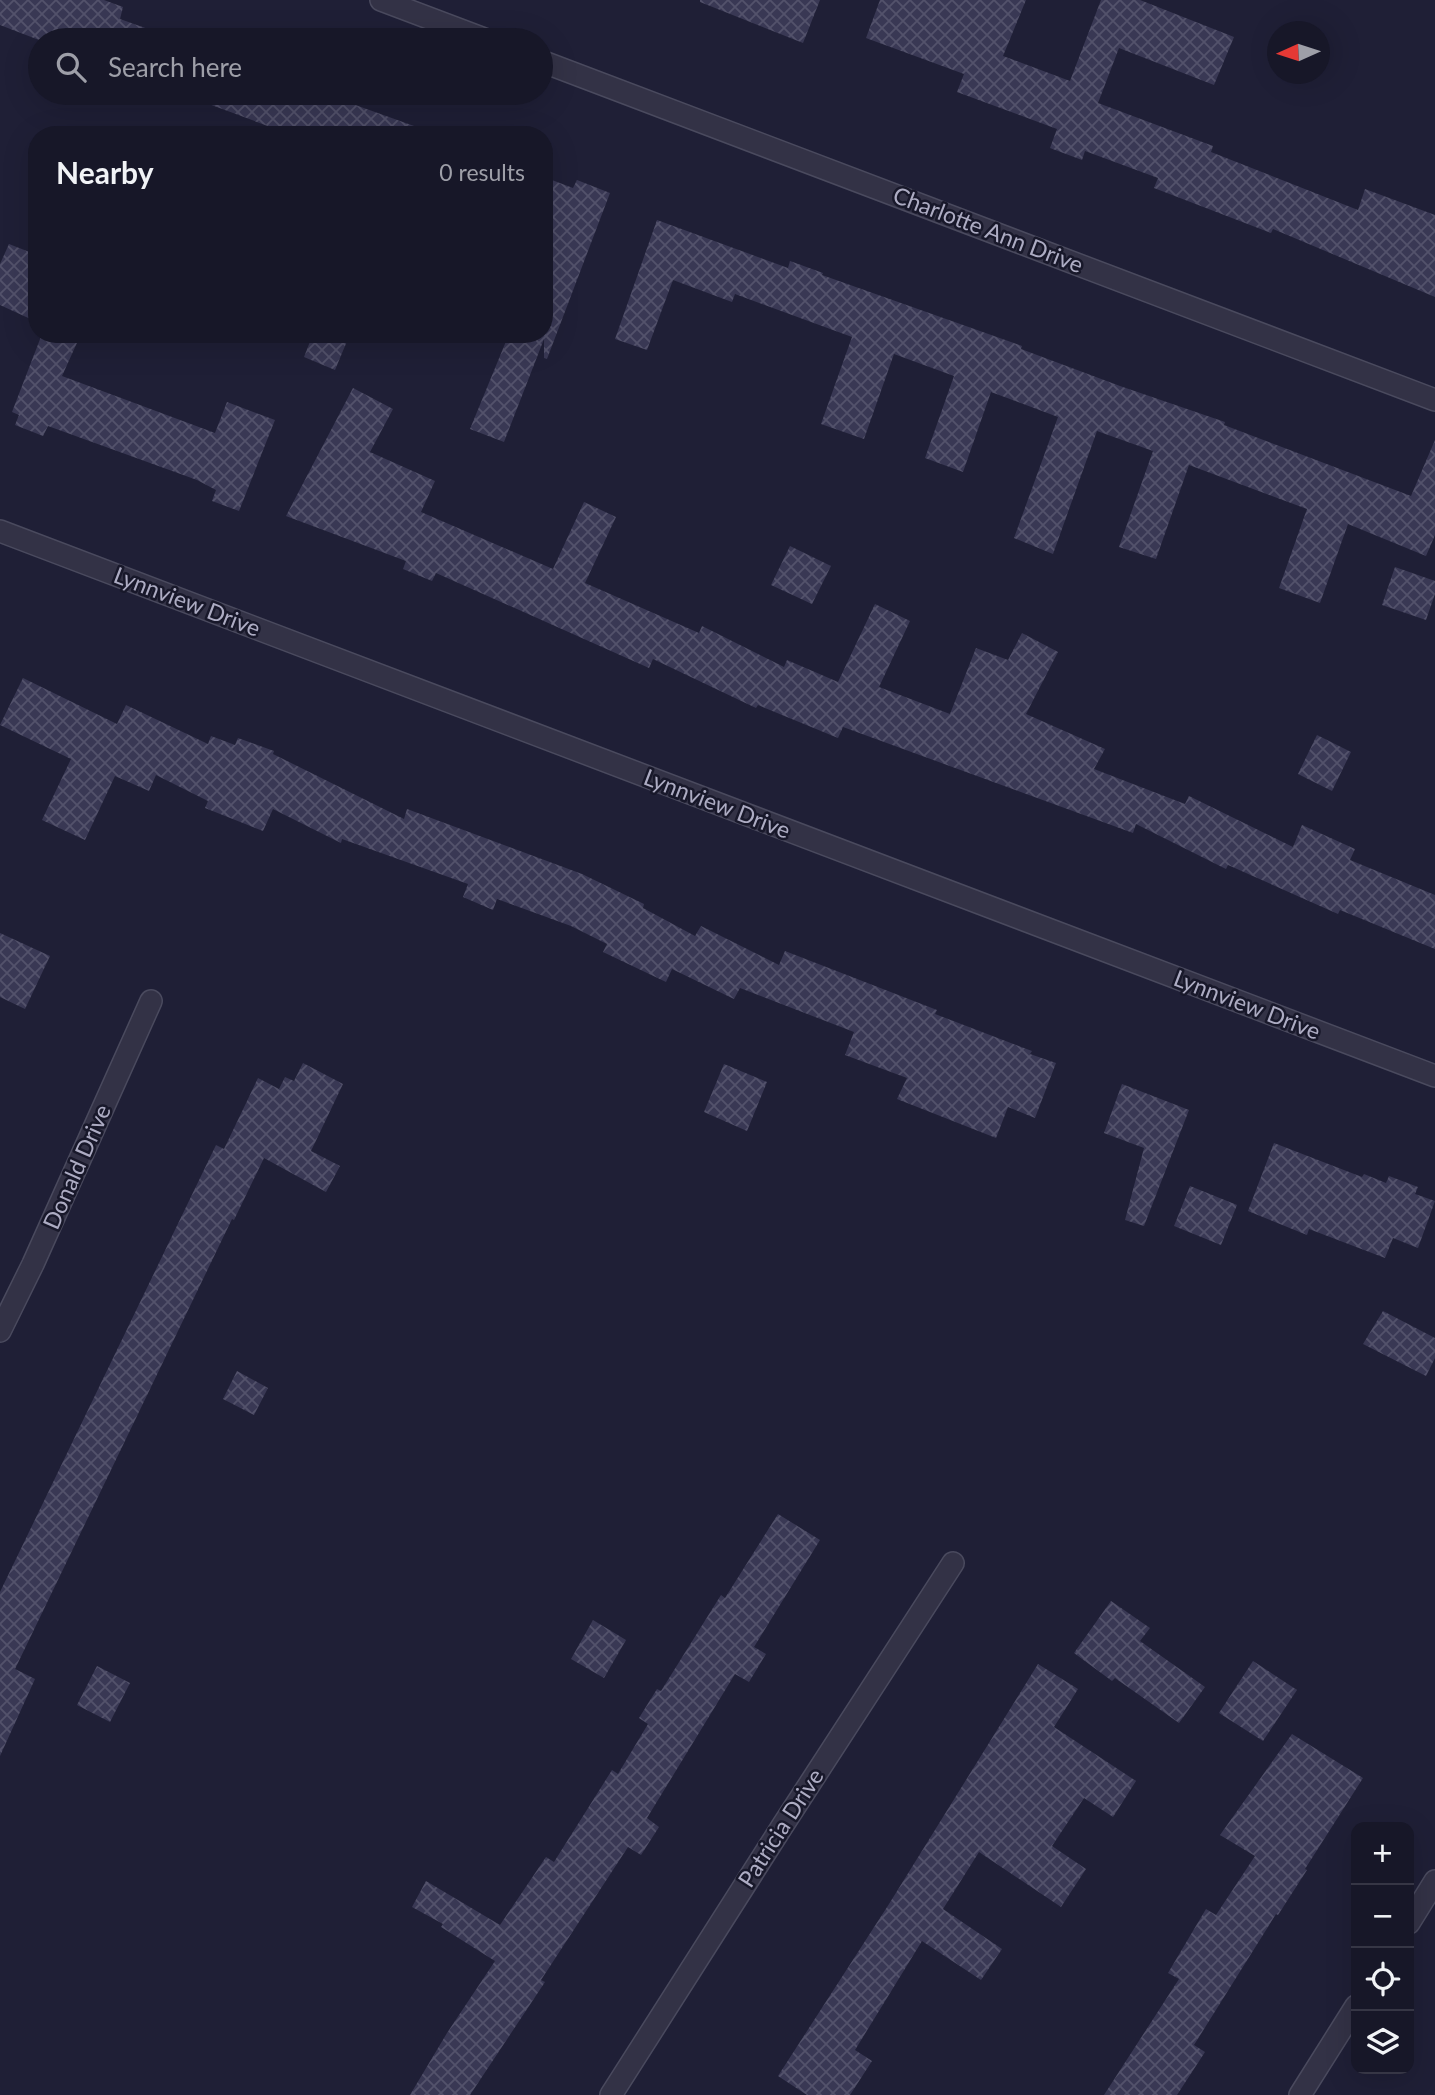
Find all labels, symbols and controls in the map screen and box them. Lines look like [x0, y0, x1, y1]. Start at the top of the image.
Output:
north arrow [1267, 21, 1330, 84]
search box [28, 28, 553, 105]
icon: search [52, 48, 90, 86]
text: Search here [108, 51, 242, 83]
text: Nearby [56, 154, 154, 190]
text: 0 results [439, 158, 525, 186]
street label: Charlotte Ann Drive [889, 180, 1087, 278]
street label: Lynnview Drive [110, 560, 265, 642]
street label: Lynnview Drive [640, 762, 795, 844]
street label: Lynnview Drive [1170, 963, 1325, 1045]
street label: Donald Drive [36, 1100, 116, 1233]
street label: Patricia Drive [732, 1763, 829, 1892]
map controls [1351, 1822, 1414, 2074]
button: + [1351, 1822, 1414, 1885]
button: − [1351, 1885, 1414, 1948]
button: locate [1351, 1948, 1414, 2011]
button: layers [1351, 2011, 1414, 2074]

